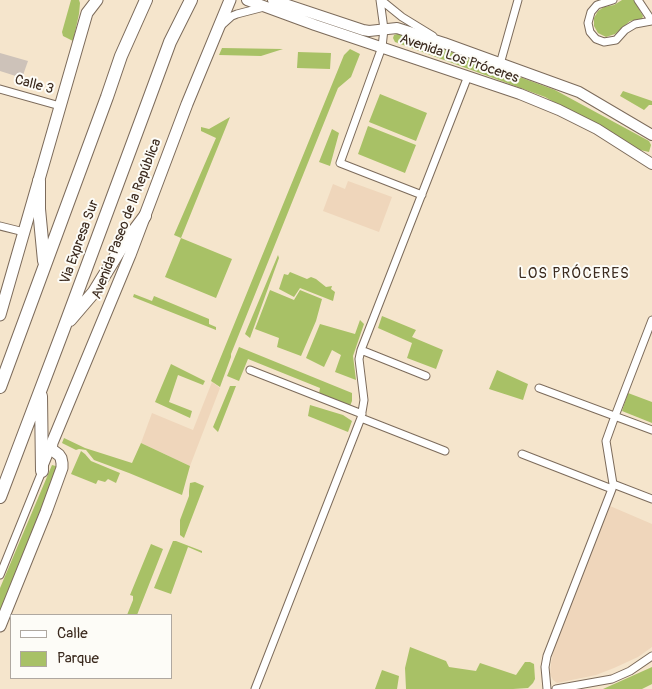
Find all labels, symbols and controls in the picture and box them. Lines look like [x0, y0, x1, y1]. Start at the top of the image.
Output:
street label: Avenida Los Próceres [397, 31, 521, 87]
street label: Calle 3 [13, 72, 55, 98]
street label: Avenida Paseo de la República [89, 136, 165, 302]
street label: Via Expresa Sur [57, 198, 103, 286]
district label: LOS PRÓCERES [517, 265, 631, 283]
legend [10, 614, 172, 679]
text: Calle [57, 624, 88, 643]
text: Parque [57, 649, 99, 668]

